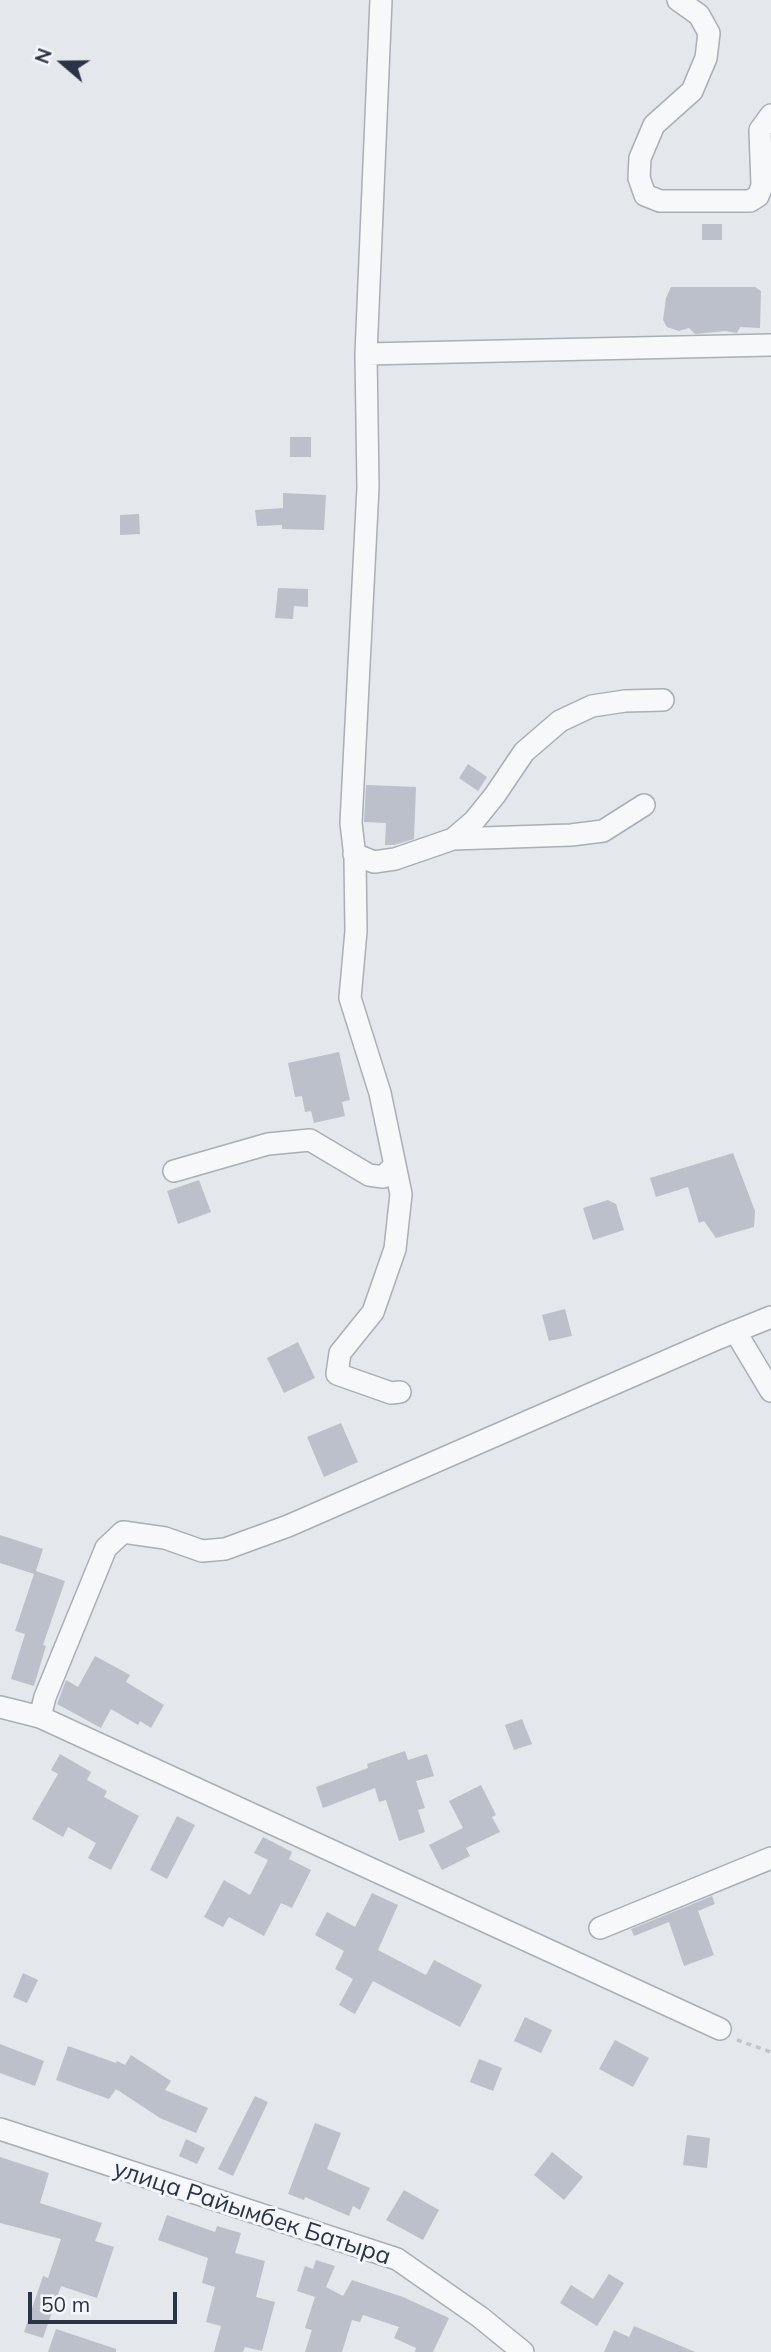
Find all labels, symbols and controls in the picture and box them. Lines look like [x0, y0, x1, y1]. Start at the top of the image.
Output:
north arrow [28, 28, 98, 98]
text: N [30, 45, 57, 67]
street label: улица Райымбек Батыра [110, 2155, 394, 2271]
scale bar [32, 2278, 180, 2322]
text: 50 m [41, 2291, 90, 2317]

